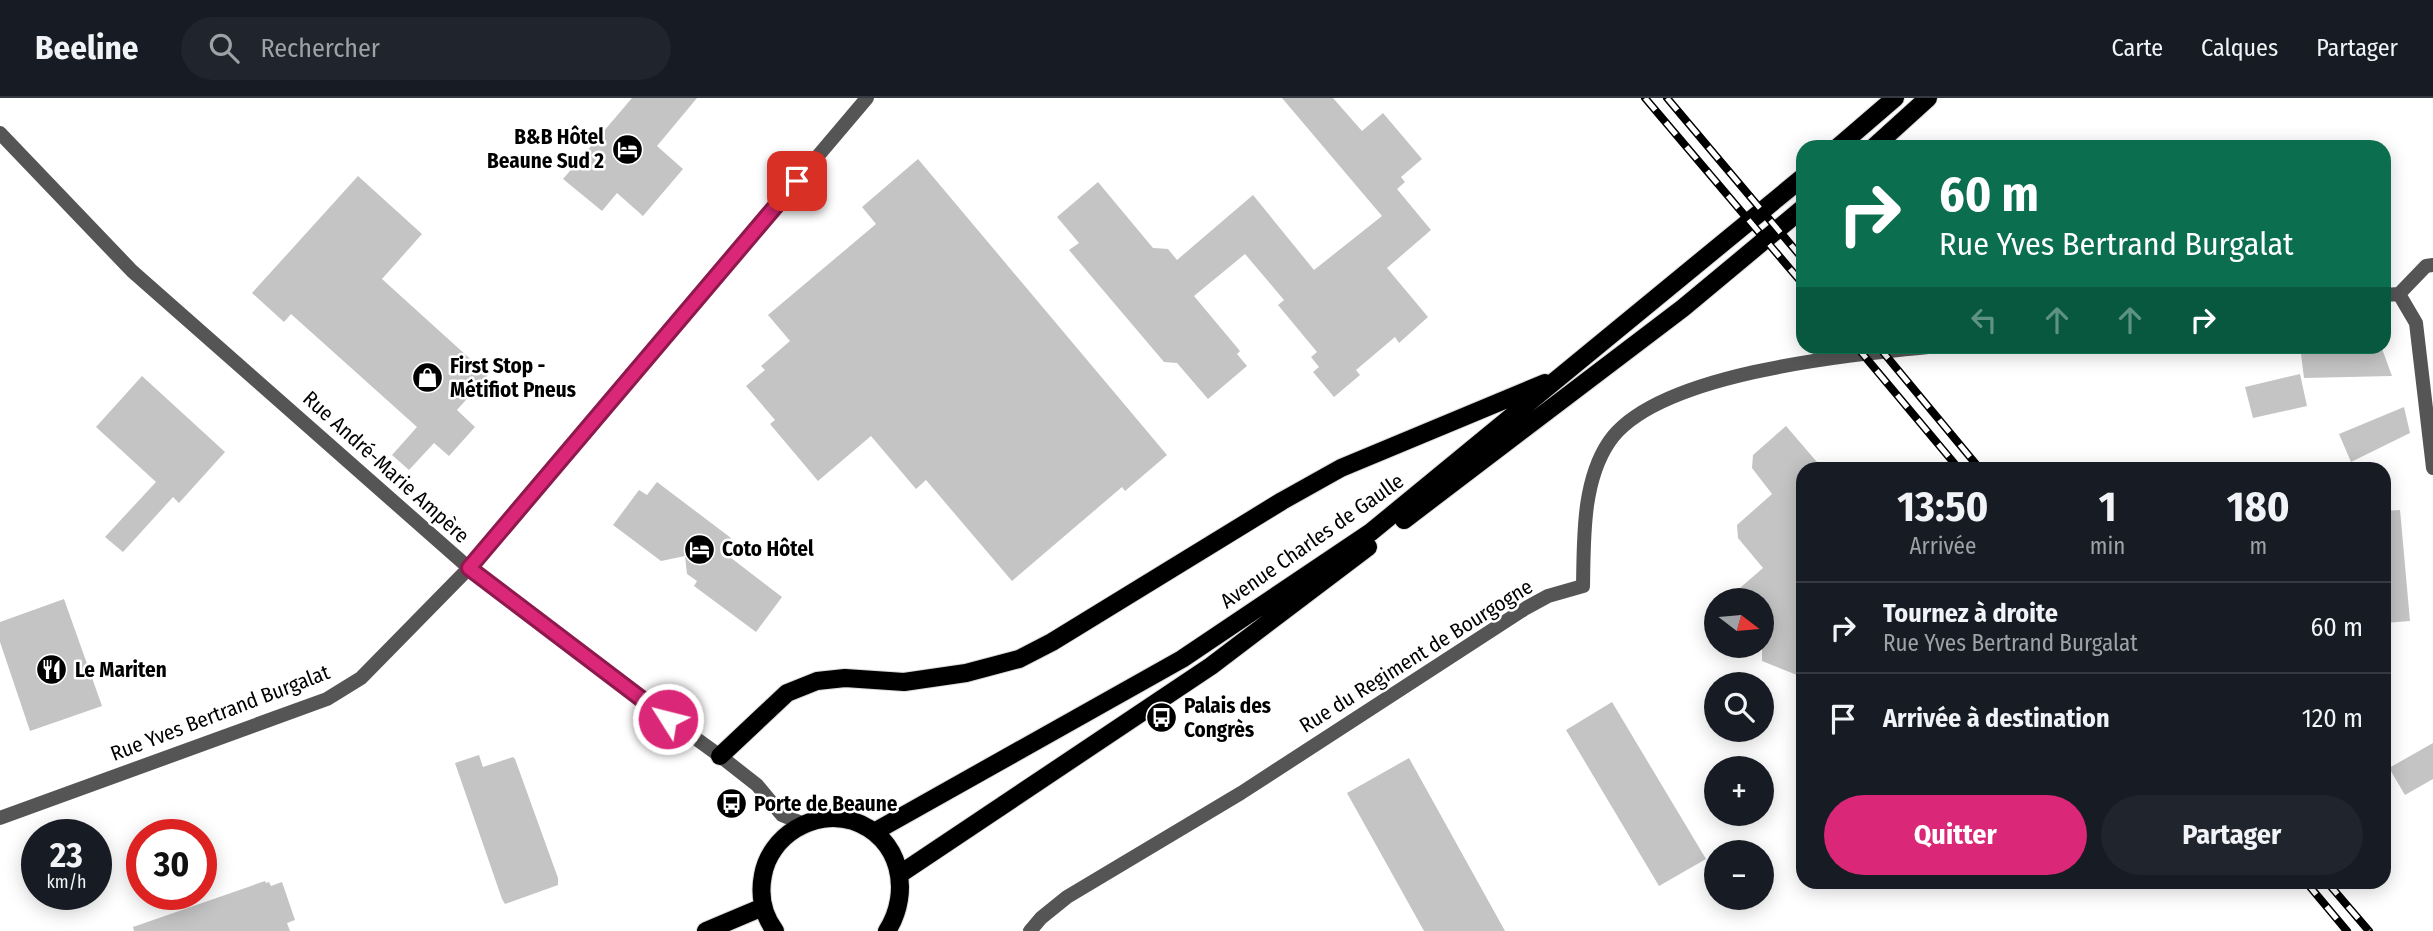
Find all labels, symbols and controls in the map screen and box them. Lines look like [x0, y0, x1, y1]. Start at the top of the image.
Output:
search box [181, 17, 671, 80]
text: Beeline [35, 28, 139, 68]
icon: search [205, 29, 243, 67]
text: Rechercher [261, 33, 380, 64]
text: Carte [2112, 34, 2163, 62]
text: Calques [2201, 34, 2278, 62]
text: Partager [2316, 34, 2398, 62]
place label: B&B Hôtel Beaune Sud 2 [487, 124, 604, 174]
hotel icon: B&B Hôtel Beaune Sud 2 [610, 132, 644, 166]
pin [767, 151, 827, 211]
icon: arrive [778, 162, 816, 200]
text: 60 m [1939, 165, 2039, 224]
icon: right [1824, 168, 1915, 259]
text: Rue Yves Bertrand Burgalat [1939, 225, 2294, 263]
icon: left [1965, 301, 2003, 339]
icon: ahead [2038, 301, 2076, 339]
icon: ahead [2111, 301, 2149, 339]
icon: right [2184, 301, 2222, 339]
place label: First Stop - Métifiot Pneus [450, 353, 576, 403]
shop icon: First Stop - Métifiot Pneus [410, 361, 444, 395]
street label: Rue André-Marie Ampère [297, 385, 475, 549]
street label: Avenue Charles de Gaulle [1215, 468, 1409, 614]
text: 13:50 [1897, 482, 1988, 532]
text: 1 [2099, 482, 2117, 532]
text: 180 [2227, 482, 2290, 532]
hotel icon: Coto Hôtel [682, 532, 716, 566]
text: Arrivée [1910, 532, 1976, 560]
text: min [2090, 532, 2125, 560]
text: m [2249, 532, 2267, 560]
place label: Coto Hôtel [722, 536, 814, 562]
street label: Rue du Regiment de Bourgogne [1295, 573, 1537, 739]
north arrow [1704, 588, 1774, 658]
map controls [1704, 588, 1774, 910]
text: Tournez à droite [1883, 598, 2058, 629]
icon: right [1824, 609, 1862, 647]
text: 60 m [2310, 612, 2363, 643]
text: Rue Yves Bertrand Burgalat [1883, 629, 2138, 657]
restaurant icon: Le Mariten [35, 653, 69, 687]
place label: Le Mariten [75, 657, 167, 683]
street label: Rue Yves Bertrand Burgalat [107, 659, 333, 767]
button: search [1704, 672, 1774, 742]
position arrow [631, 682, 705, 756]
place label: Palais des Congrès [1184, 693, 1271, 743]
icon: arrive [1824, 700, 1862, 738]
bus stop icon: Palais des Congrès [1144, 701, 1178, 735]
text: Arrivée à destination [1883, 703, 2110, 734]
text: 120 m [2302, 703, 2363, 734]
button: + [1704, 756, 1774, 826]
bus stop icon: Porte de Beaune [714, 787, 748, 821]
place label: Porte de Beaune [754, 791, 898, 817]
button: Quitter [1824, 795, 2087, 875]
button: Partager [2101, 795, 2363, 875]
speed limit sign: 30 [126, 819, 217, 910]
text: 23 [50, 834, 83, 876]
button: − [1704, 840, 1774, 910]
text: km/h [46, 871, 87, 893]

